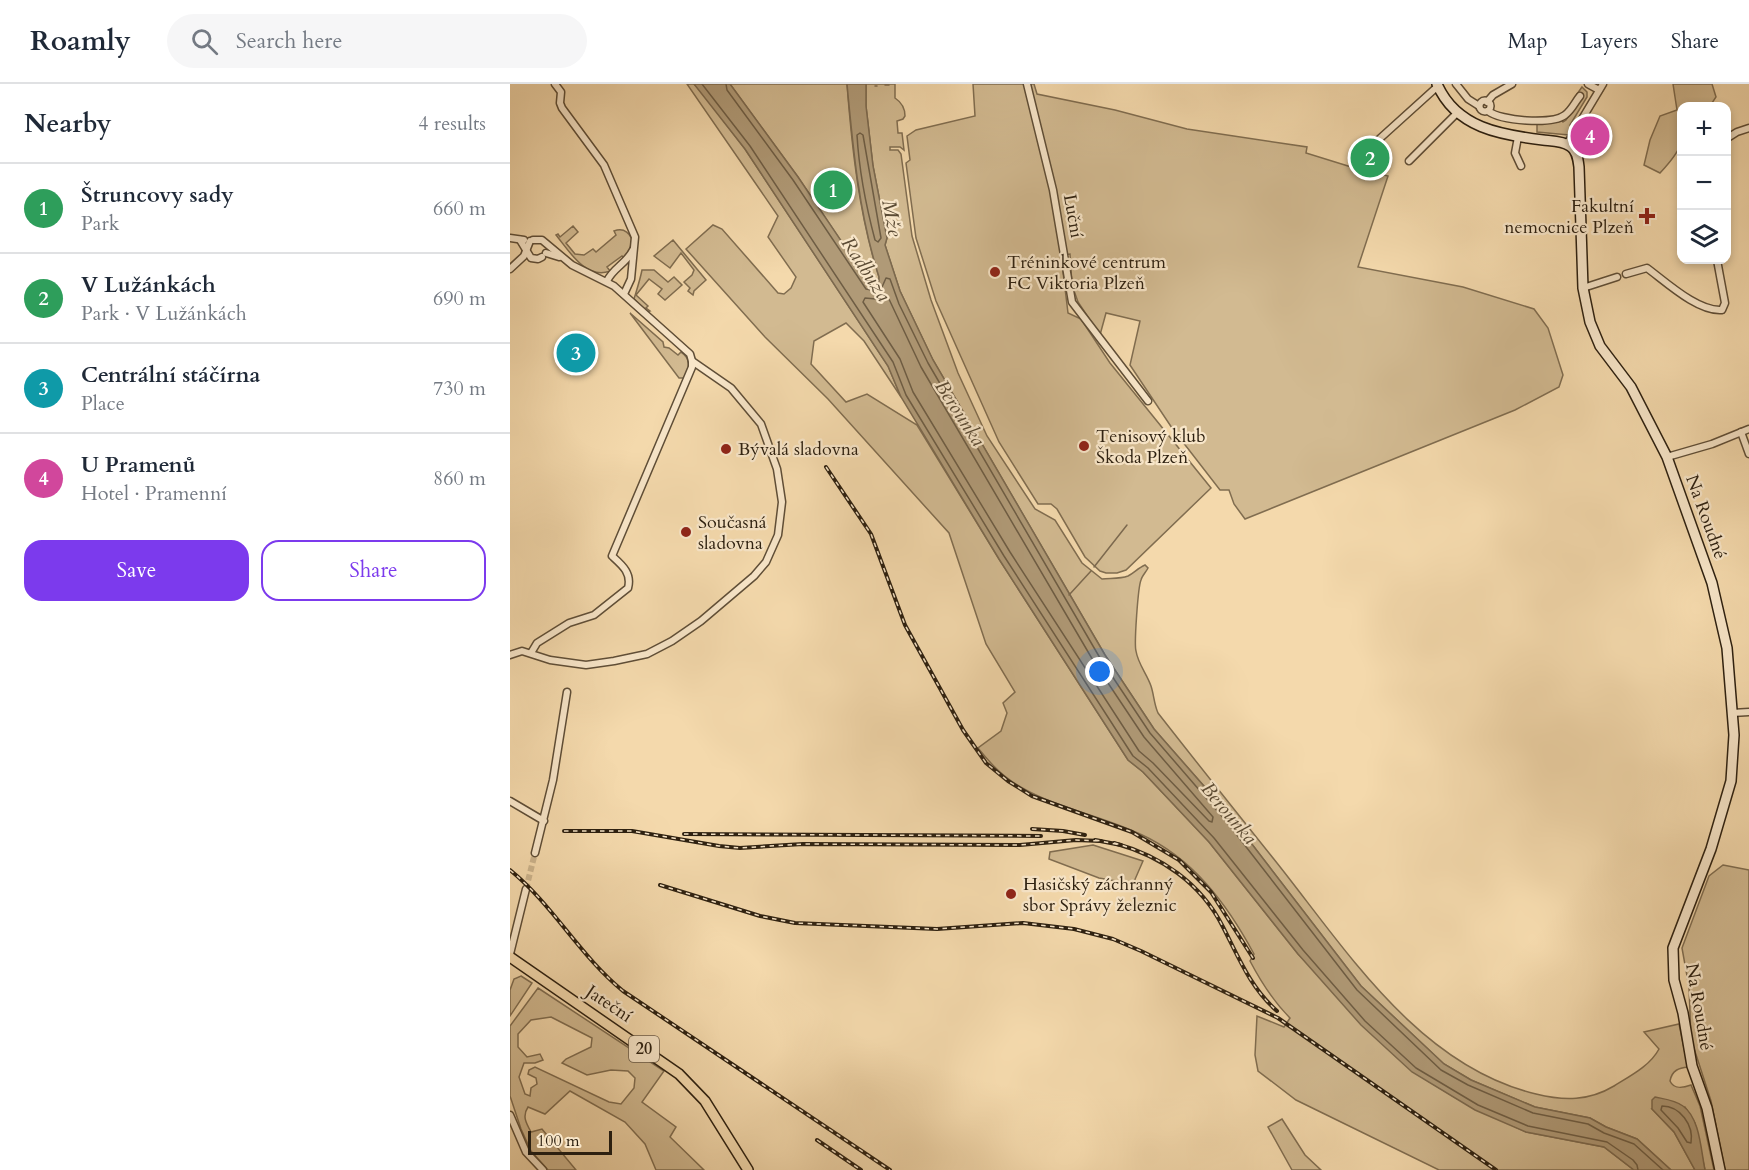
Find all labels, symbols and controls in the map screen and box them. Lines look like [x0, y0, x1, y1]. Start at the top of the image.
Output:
search box [167, 14, 587, 68]
text: Roamly [30, 22, 131, 60]
icon: search [188, 25, 221, 58]
text: Search here [236, 26, 342, 56]
text: Map [1508, 27, 1548, 56]
text: Layers [1581, 27, 1638, 56]
text: Share [1671, 27, 1719, 56]
map controls [1677, 102, 1731, 264]
button: + [1677, 102, 1731, 156]
text: Nearby [24, 106, 112, 141]
text: 4 results [418, 110, 486, 137]
pin: 4 [1570, 113, 1610, 158]
pin: 2 [1350, 136, 1390, 181]
button: − [1677, 156, 1731, 210]
pin: 1 [814, 168, 852, 212]
text: Štruncovy sady [81, 180, 234, 210]
street label: Luční [1057, 192, 1089, 240]
place label: Fakultní nemocnice Plzeň [1504, 194, 1635, 240]
text: 1 [38, 195, 49, 222]
text: 660 m [433, 195, 486, 222]
water label: Mže [875, 197, 909, 239]
marker: Fakultní nemocnice Plzeň [1638, 207, 1656, 225]
text: Park [81, 210, 119, 237]
button: layers [1677, 210, 1731, 264]
water label: Radbuza [835, 231, 897, 307]
place label: Tréninkové centrum FC Viktoria Plzeň [1007, 250, 1167, 296]
marker: Tréninkové centrum FC Viktoria Plzeň [988, 265, 1002, 279]
text: V Lužánkách [81, 270, 216, 300]
text: 2 [38, 285, 49, 312]
text: 690 m [433, 285, 486, 312]
text: Park · V Lužánkách [81, 300, 247, 327]
pin: 3 [556, 330, 596, 376]
text: Centrální stáčírna [81, 360, 261, 390]
water label: Berounka [928, 374, 992, 452]
text: 3 [38, 375, 49, 402]
text: 730 m [433, 375, 486, 402]
text: Place [81, 390, 125, 417]
place label: Tenisový klub Škoda Plzeň [1096, 424, 1206, 470]
place label: Bývalá sladovna [738, 437, 859, 462]
marker: Tenisový klub Škoda Plzeň [1077, 439, 1091, 453]
marker: Bývalá sladovna [719, 442, 733, 456]
text: U Pramenů [81, 450, 196, 480]
text: 4 [38, 465, 49, 492]
text: 860 m [433, 465, 486, 492]
street label: Na Roudné [1679, 471, 1733, 563]
text: Hotel · Pramenní [81, 480, 227, 507]
place label: Současná sladovna [698, 510, 767, 556]
marker: Současná sladovna [679, 525, 693, 539]
button: Save [24, 540, 249, 601]
button: Share [261, 540, 486, 601]
your location [1085, 657, 1114, 686]
water label: Berounka [1195, 776, 1263, 850]
place label: Hasičský záchranný sbor Správy železnic [1023, 872, 1177, 918]
marker: Hasičský záchranný sbor Správy železnic [1004, 887, 1018, 901]
street label: Na Roudné [1679, 961, 1719, 1053]
street label: Jateční [578, 978, 637, 1029]
road number: 20 [629, 1036, 659, 1062]
scale bar [528, 1128, 612, 1156]
text: 100 m [537, 1130, 579, 1152]

